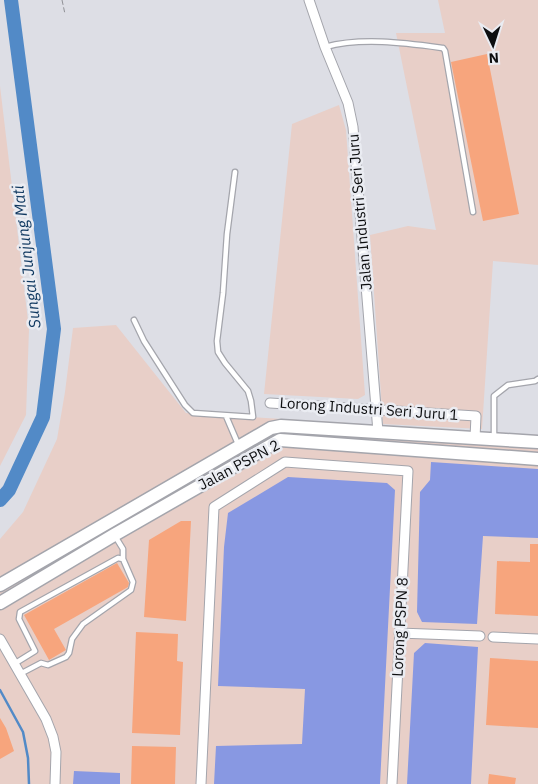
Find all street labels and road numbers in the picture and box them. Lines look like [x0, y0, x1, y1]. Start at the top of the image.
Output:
street label: Jalan Industri Seri Juru [343, 133, 376, 291]
street label: Lorong Industri Seri Juru 1 [279, 393, 459, 424]
street label: Jalan PSPN 2 [195, 435, 283, 494]
street label: Lorong PSPN 8 [387, 577, 412, 677]

